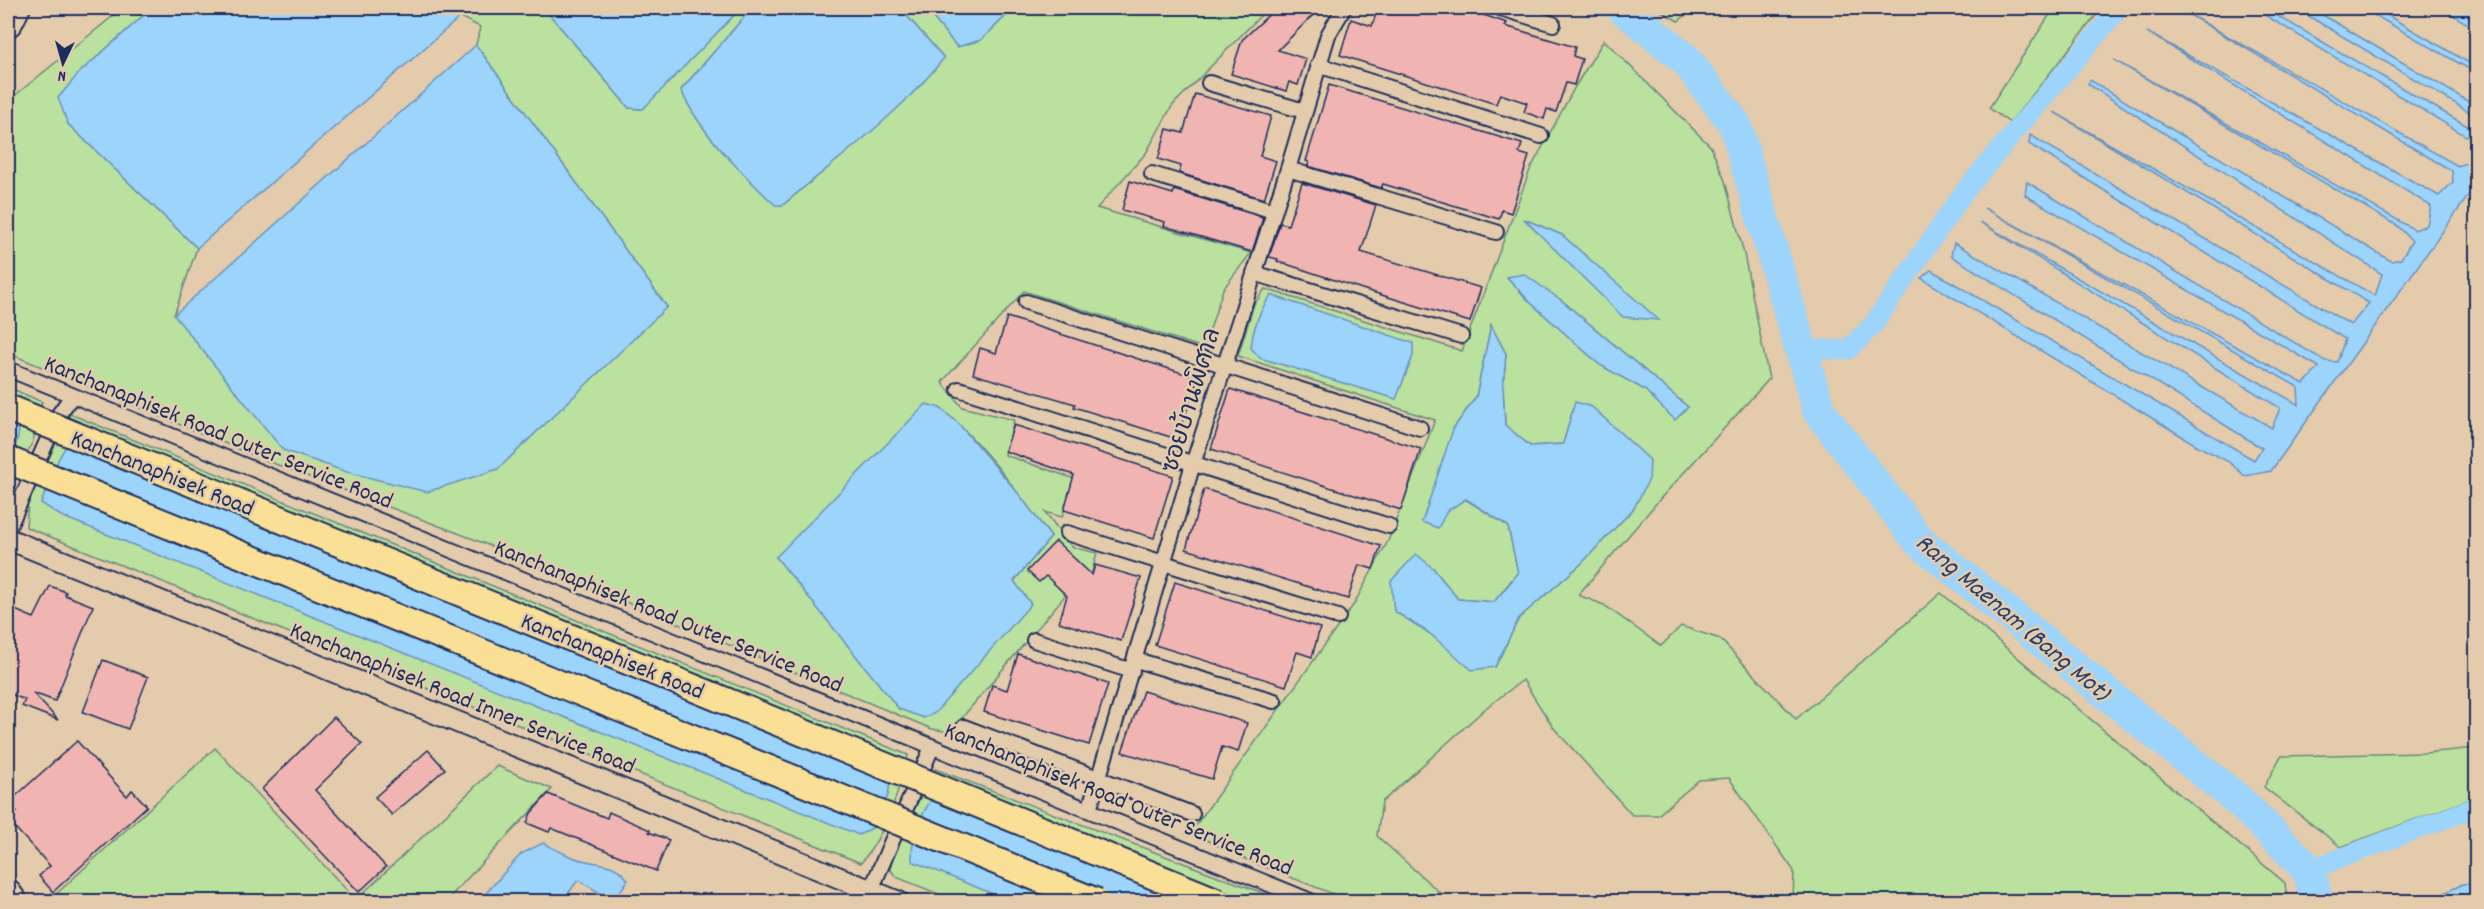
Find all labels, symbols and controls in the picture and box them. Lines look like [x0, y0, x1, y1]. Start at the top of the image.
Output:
north arrow [33, 33, 93, 93]
text: N [57, 64, 67, 87]
street label: ซอยบ้านพิศาล [1154, 324, 1231, 477]
street label: Kanchanaphisek Road Outer Service Road [40, 348, 398, 514]
street label: Kanchanaphisek Road [67, 422, 259, 522]
water label: Rang Maenam (Bang Mot) [1906, 526, 2118, 712]
street label: Kanchanaphisek Road Outer Service Road [490, 532, 848, 698]
street label: Kanchanaphisek Road [517, 605, 709, 705]
street label: Kanchanaphisek Road Inner Service Road [284, 615, 640, 785]
street label: Kanchanaphisek Road Outer Service Road [938, 715, 1297, 886]

